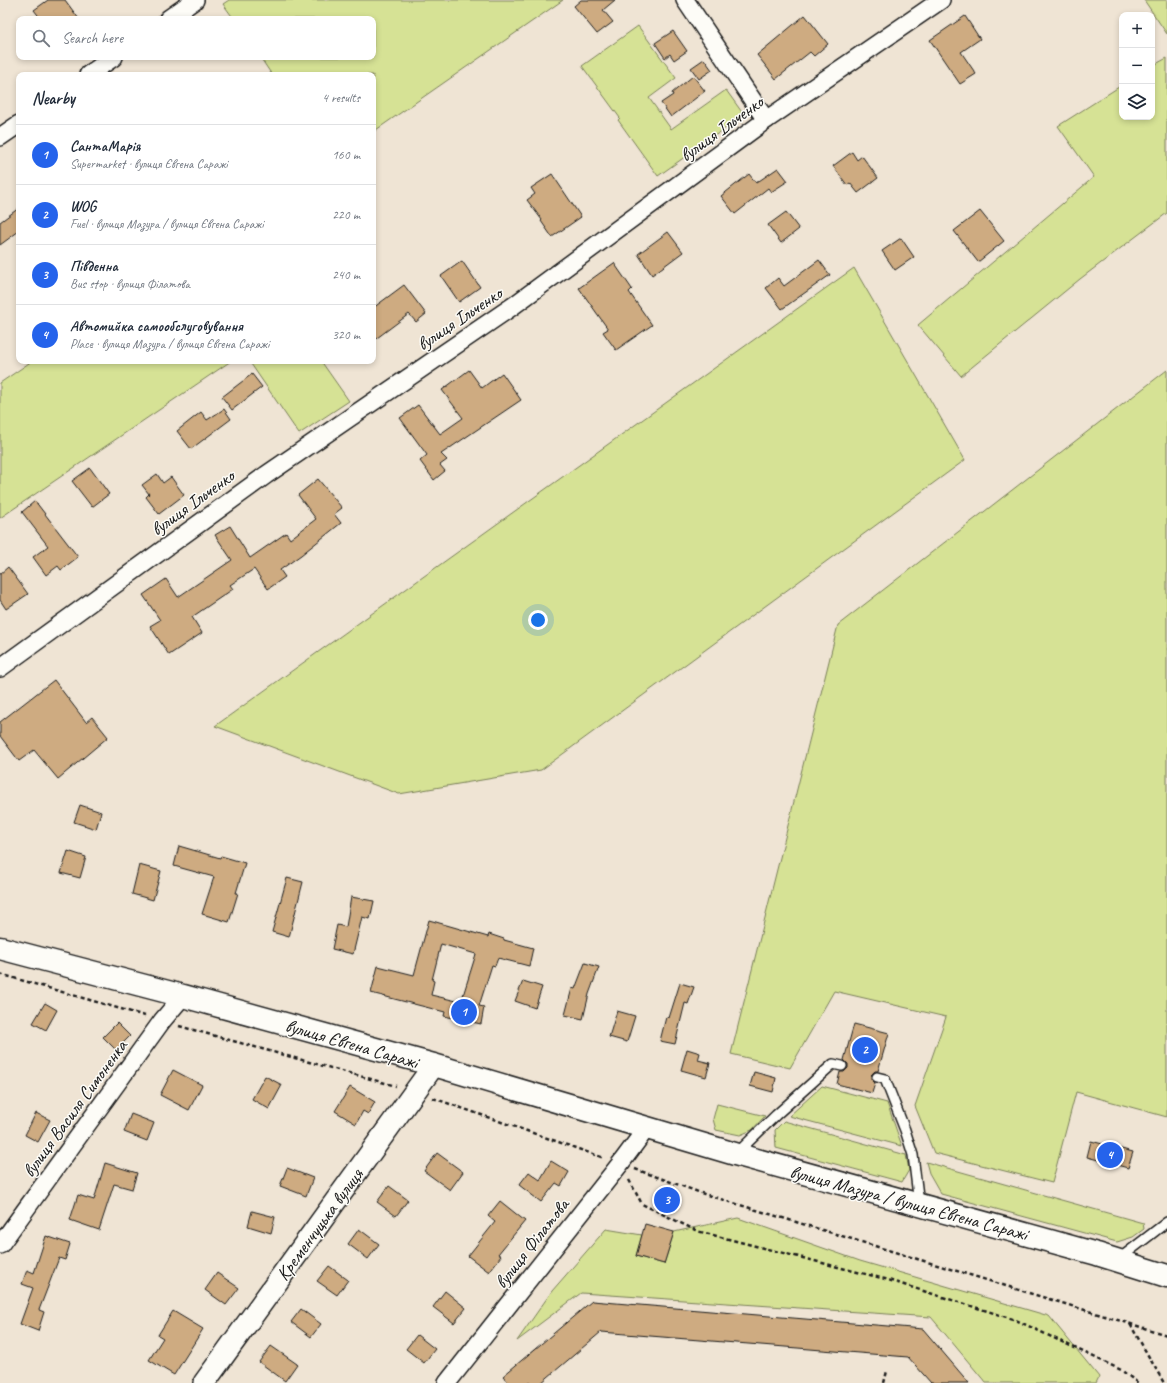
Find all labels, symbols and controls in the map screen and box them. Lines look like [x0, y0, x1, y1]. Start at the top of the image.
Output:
map controls [1119, 12, 1155, 120]
button: + [1119, 12, 1155, 48]
search box [16, 16, 376, 60]
icon: search [30, 27, 52, 49]
text: Search here [62, 29, 123, 48]
button: − [1119, 48, 1155, 84]
button: layers [1119, 84, 1155, 120]
text: Nearby [32, 88, 75, 109]
street label: вулиця Ільченко [675, 89, 770, 167]
text: 4 results [322, 90, 360, 106]
text: СантаМарія [70, 137, 140, 156]
text: 1 [42, 147, 48, 163]
text: 160 m [332, 147, 360, 163]
text: Supermarket · вулиця Євгена Саражі [70, 156, 228, 172]
text: WOG [70, 197, 96, 216]
text: 2 [42, 207, 48, 223]
text: 220 m [332, 207, 360, 223]
text: Fuel · вулиця Мазура / вулиця Євгена Саражі [70, 216, 264, 232]
text: Південна [70, 257, 118, 276]
text: 3 [42, 267, 48, 283]
text: 240 m [332, 267, 360, 283]
text: Bus stop · вулиця Філатова [70, 276, 190, 292]
street label: вулиця Ільченко [412, 280, 509, 356]
text: Автомийка самообслуговування [70, 317, 243, 336]
text: 4 [42, 327, 48, 343]
text: 320 m [332, 327, 360, 343]
text: Place · вулиця Мазура / вулиця Євгена Саражі [70, 336, 269, 352]
street label: вулиця Ільченко [146, 463, 241, 541]
your location [528, 610, 548, 630]
pin: 1 [451, 997, 477, 1027]
street label: вулиця Євгена Саражі [283, 1014, 423, 1075]
street label: вулиця Василя Симоненка [17, 1034, 134, 1182]
pin: 2 [852, 1035, 878, 1065]
pin: 4 [1097, 1140, 1123, 1170]
street label: вулиця Мазура / вулиця Євгена Саражі [787, 1160, 1033, 1247]
street label: Кременчуцька вулиця [271, 1163, 369, 1286]
pin: 3 [654, 1185, 680, 1215]
street label: вулиця Філатова [489, 1192, 576, 1293]

